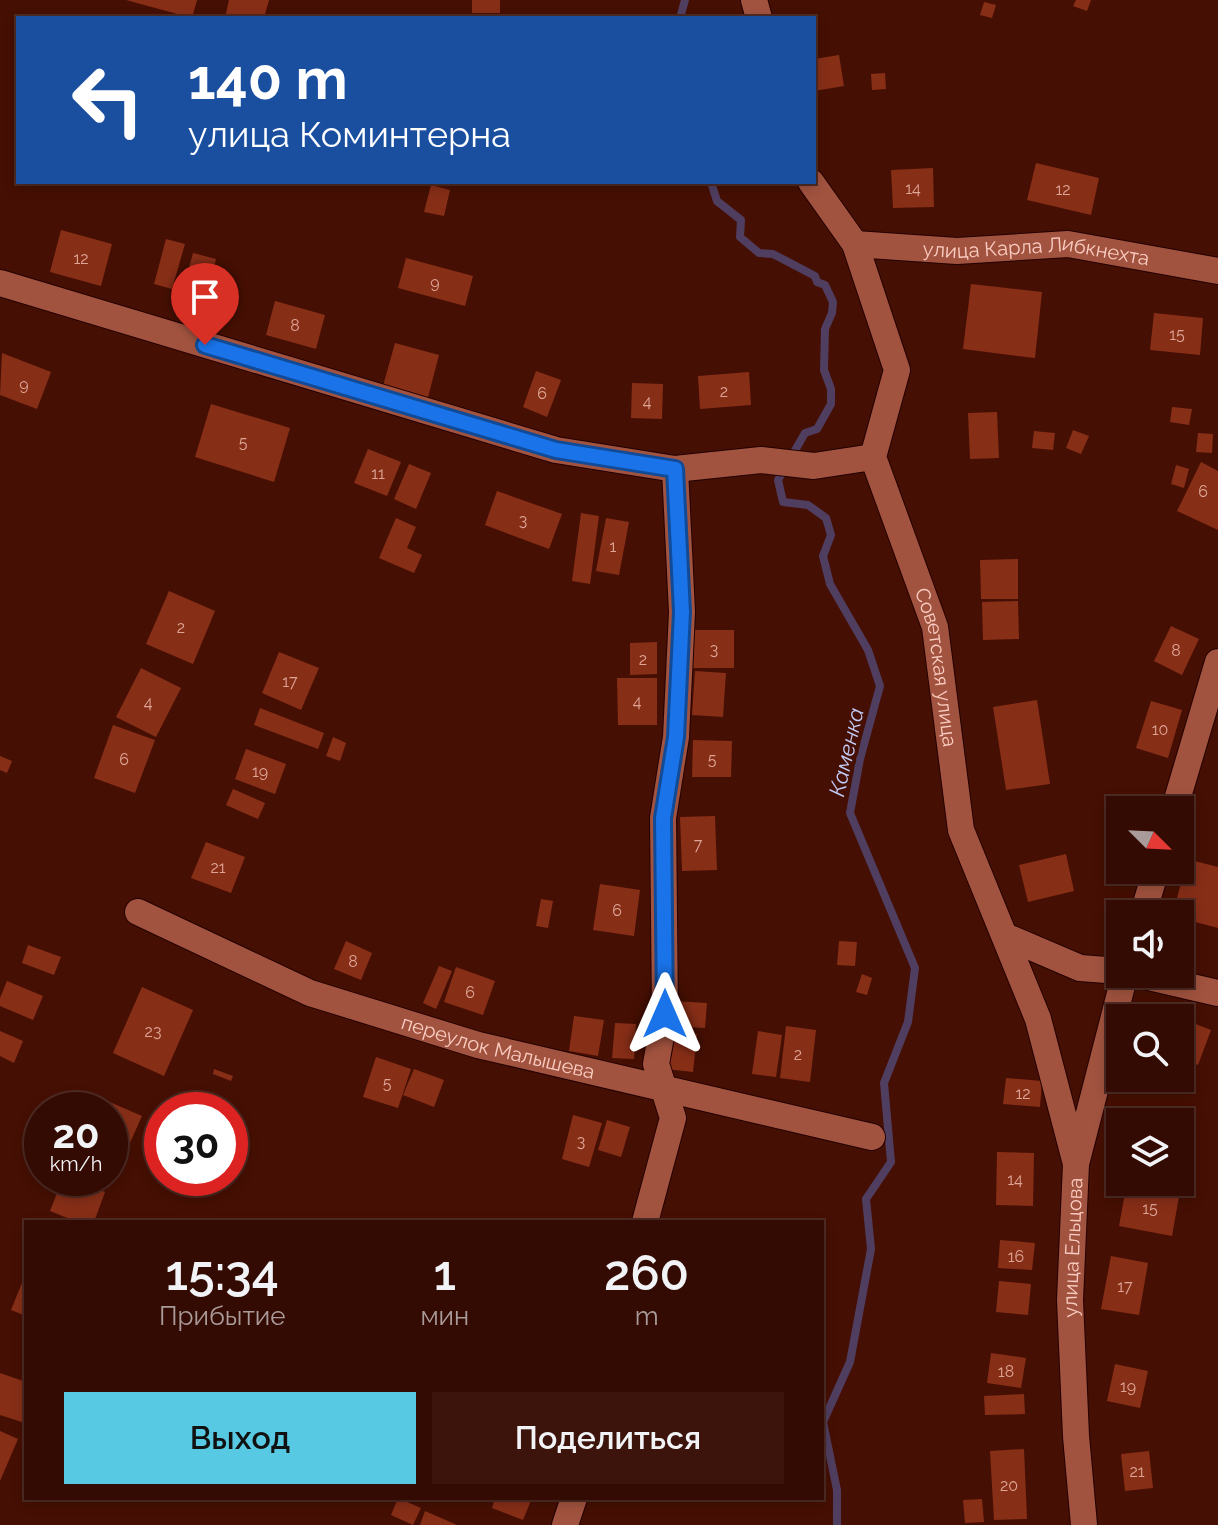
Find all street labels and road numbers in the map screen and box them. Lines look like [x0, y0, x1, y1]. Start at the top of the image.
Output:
street label: улица Карла Либкнехта [922, 231, 1151, 270]
street label: Советская улица [910, 585, 962, 748]
street label: переулок Малышева [398, 1010, 597, 1084]
street label: улица Ельцова [1058, 1177, 1087, 1318]

